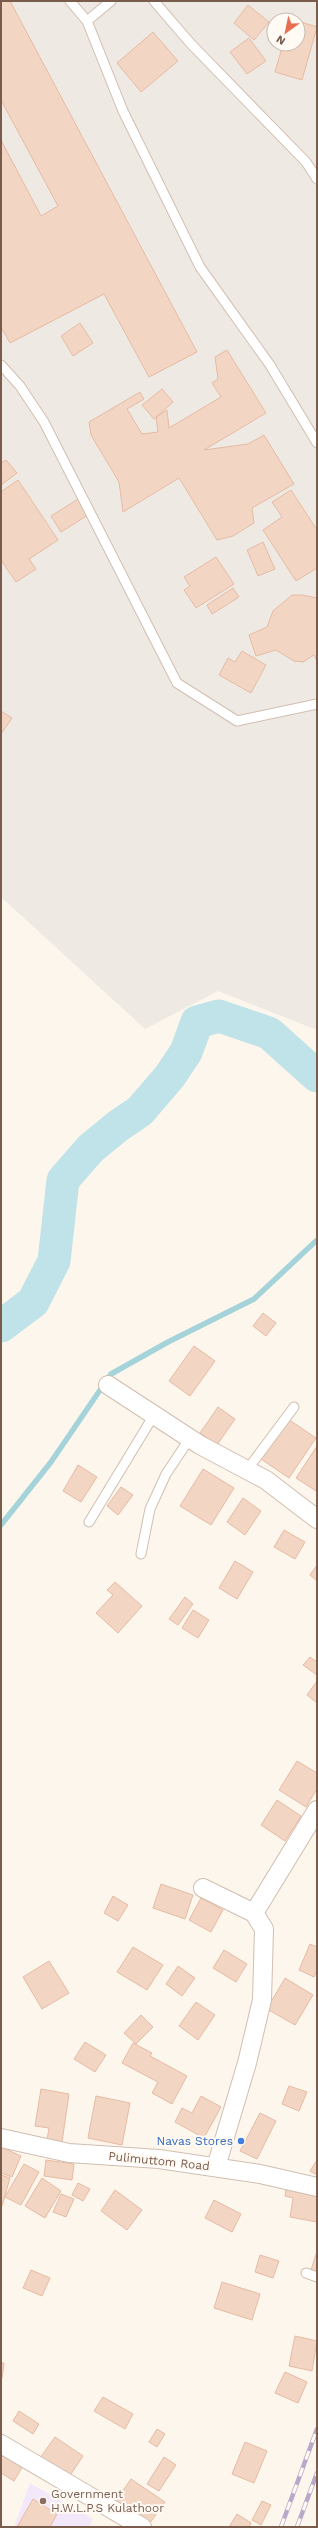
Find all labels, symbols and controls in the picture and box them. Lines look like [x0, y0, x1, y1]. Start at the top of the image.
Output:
north arrow [266, 12, 306, 52]
text: N [274, 32, 288, 48]
place label: Navas Stores [157, 2134, 233, 2148]
marker: Navas Stores [236, 2136, 246, 2146]
street label: Pulimuttom Road [108, 2149, 210, 2173]
place label: Government H.W.L.P.S Kulathoor [51, 2487, 164, 2515]
marker: Government H.W.L.P.S Kulathoor [38, 2496, 48, 2506]

